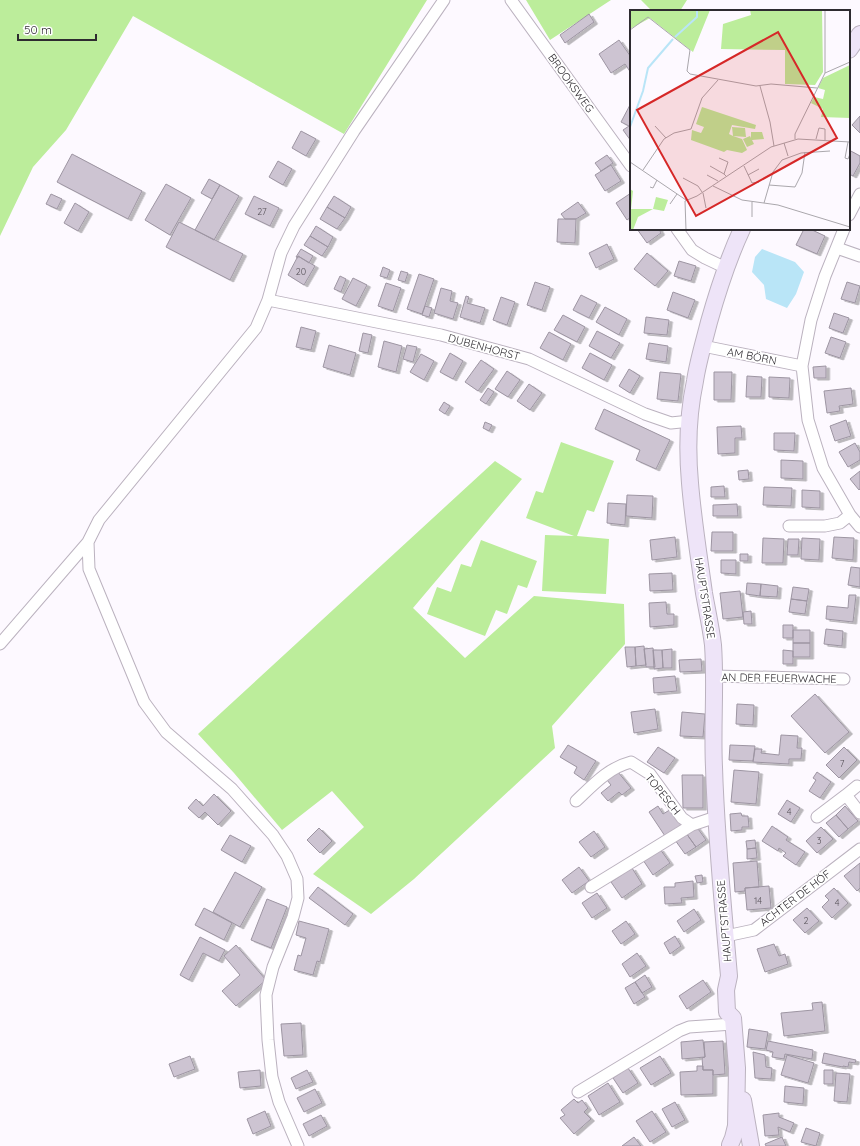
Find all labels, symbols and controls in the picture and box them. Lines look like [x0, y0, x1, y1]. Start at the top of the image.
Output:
inset map [630, 10, 850, 230]
scale bar [18, 16, 96, 42]
text: 50 m [24, 22, 52, 37]
street label: BROOKSWEG [545, 51, 597, 115]
house number: 27 [257, 206, 267, 217]
house number: 20 [296, 266, 306, 277]
street label: DUBENHORST [447, 331, 522, 363]
street label: AM BÖRN [726, 344, 778, 368]
street label: HAUPTSTRASSE [692, 556, 718, 640]
street label: AN DER FEUERWACHE [721, 670, 837, 686]
house number: 7 [840, 758, 845, 769]
street label: TOPESCH [642, 771, 684, 817]
house number: 4 [787, 806, 792, 817]
house number: 3 [817, 835, 822, 846]
street label: ACHTER DE HÖF [757, 867, 833, 929]
street label: HAUPTSTRASSE [713, 880, 735, 962]
house number: 14 [754, 895, 762, 906]
house number: 4 [835, 897, 840, 908]
house number: 2 [804, 915, 809, 926]

